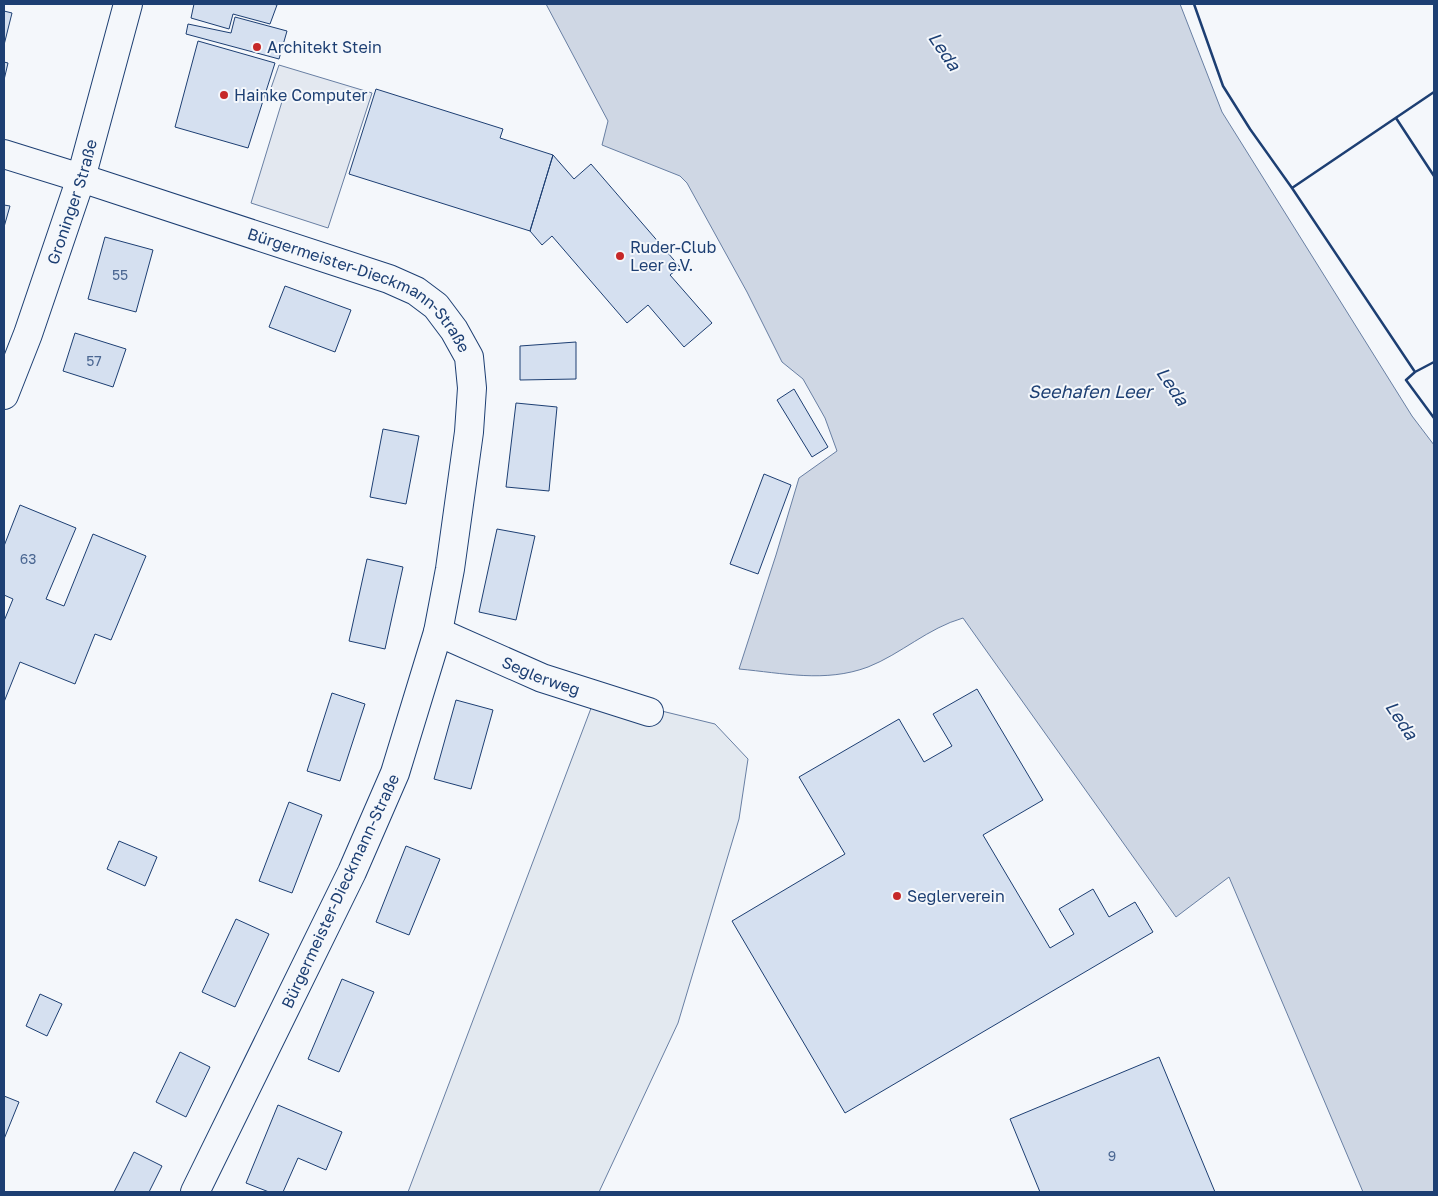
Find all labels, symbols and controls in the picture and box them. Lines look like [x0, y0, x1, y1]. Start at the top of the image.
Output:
water label: Leda [924, 28, 966, 75]
place label: Architekt Stein [267, 37, 382, 57]
marker: Architekt Stein [251, 41, 263, 53]
place label: Hainke Computer [234, 85, 367, 105]
marker: Hainke Computer [218, 89, 230, 101]
street label: Groninger Straße [42, 137, 101, 267]
street label: Bürgermeister-Dieckmann-Straße [245, 223, 474, 356]
place label: Ruder-Club Leer e.V. [630, 237, 716, 275]
marker: Ruder-Club Leer e.V. [614, 250, 626, 262]
house number: 55 [112, 266, 128, 283]
house number: 57 [86, 352, 102, 369]
water label: Leda [1152, 363, 1194, 410]
water label: Seehafen Leer [1028, 380, 1155, 402]
house number: 63 [20, 550, 36, 567]
street label: Seglerweg [499, 652, 583, 699]
water label: Leda [1381, 697, 1423, 744]
street label: Bürgermeister-Dieckmann-Straße [277, 771, 403, 1011]
place label: Seglerverein [907, 886, 1005, 906]
marker: Seglerverein [891, 890, 903, 902]
house number: 9 [1108, 1147, 1116, 1164]

